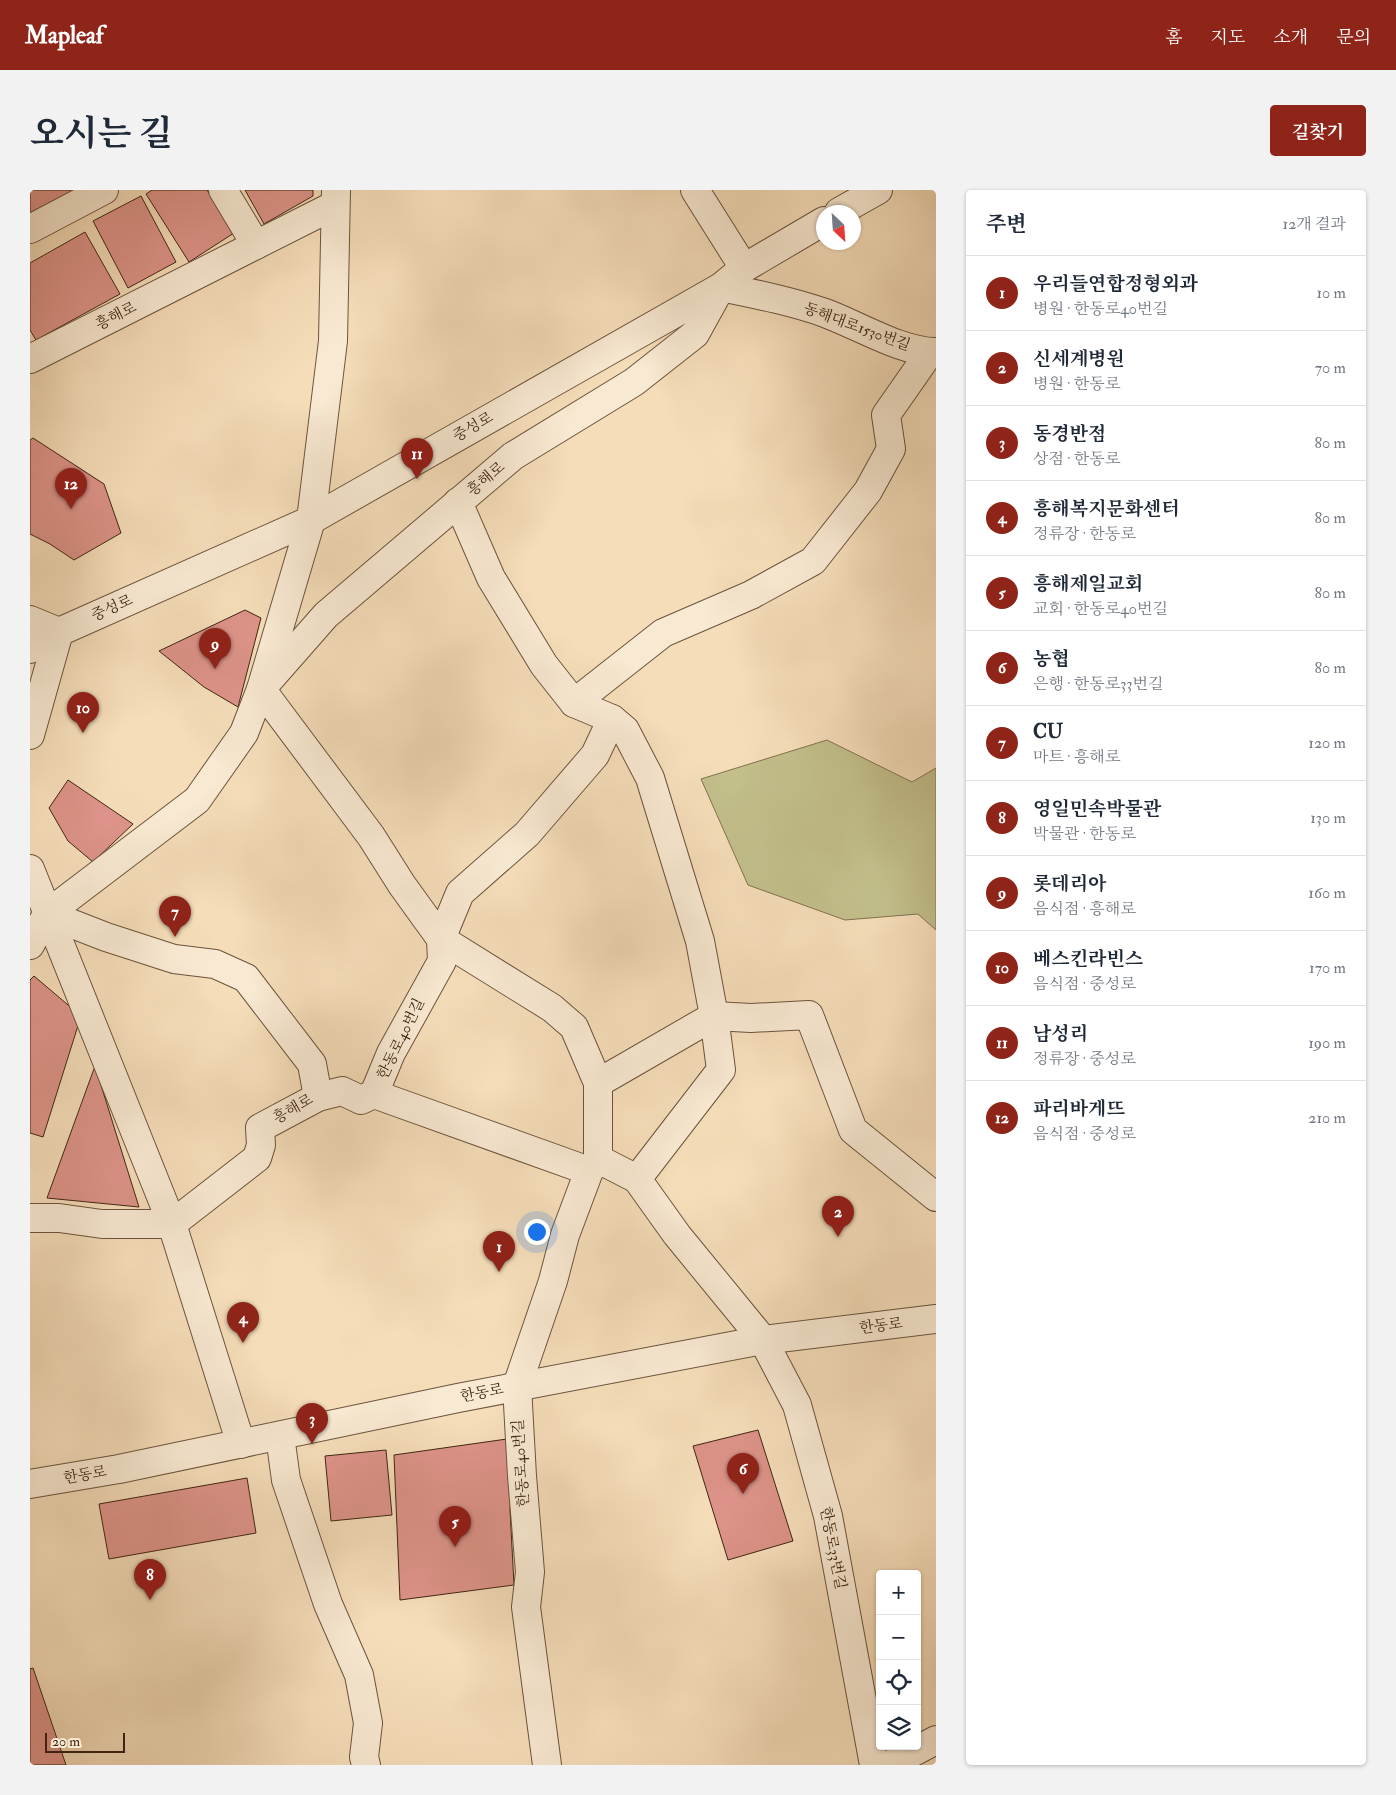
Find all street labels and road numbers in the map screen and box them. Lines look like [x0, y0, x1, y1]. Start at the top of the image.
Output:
street label: 흥해로 [92, 297, 140, 334]
street label: 동해대로1530번길 [801, 299, 913, 355]
street label: 중성로 [449, 408, 497, 446]
street label: 흥해로 [463, 457, 509, 500]
street label: 중성로 [88, 590, 136, 626]
street label: 한동로40번길 [373, 995, 429, 1083]
street label: 흥해로 [269, 1090, 317, 1128]
street label: 한동로 [858, 1314, 904, 1338]
street label: 한동로 [459, 1379, 506, 1406]
street label: 한동로40번길 [508, 1418, 534, 1508]
street label: 한동로 [62, 1462, 109, 1488]
street label: 한동로33번길 [816, 1505, 850, 1591]

